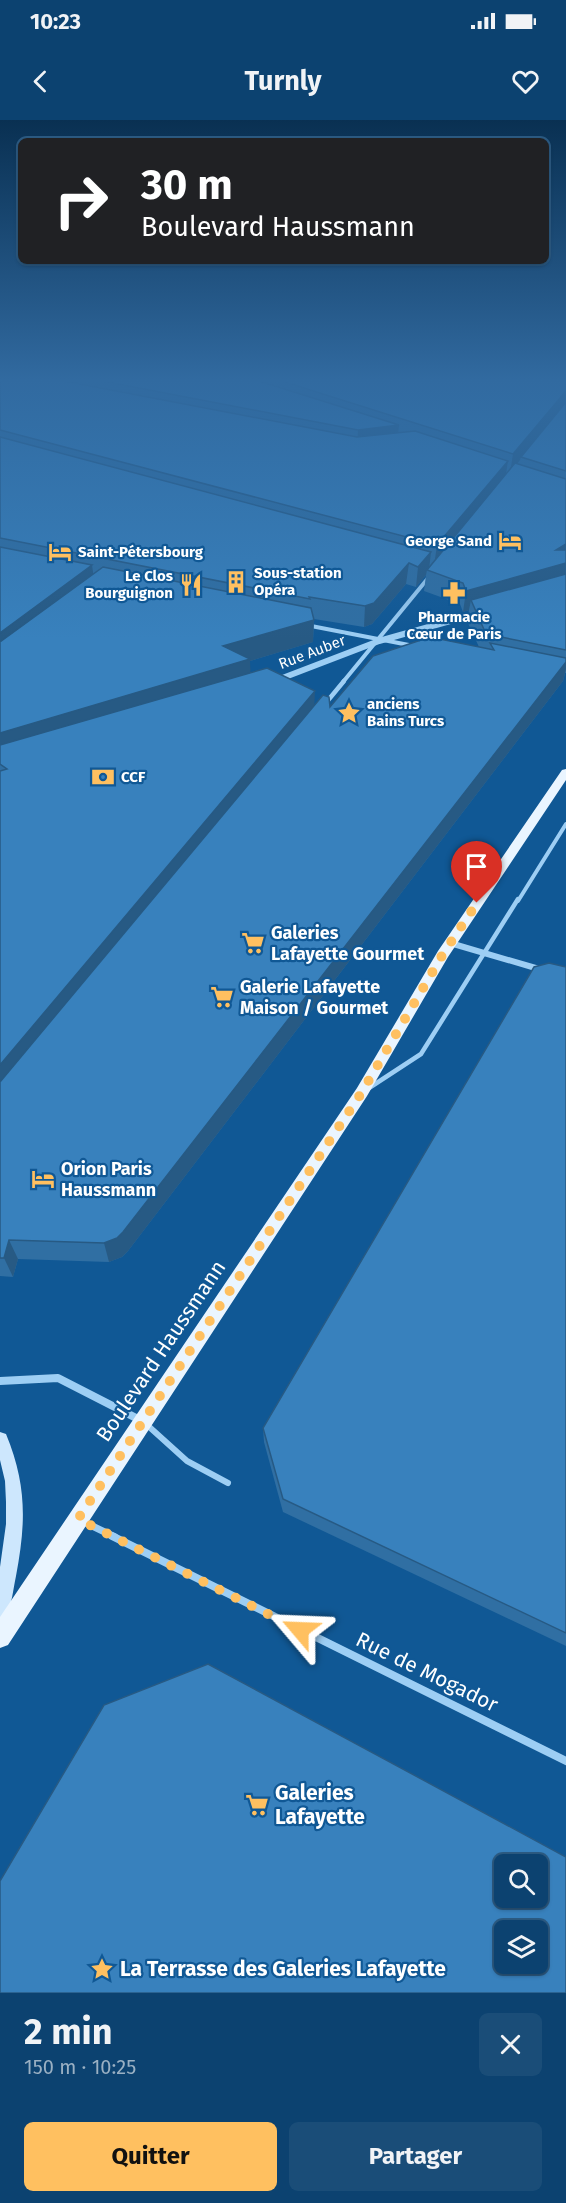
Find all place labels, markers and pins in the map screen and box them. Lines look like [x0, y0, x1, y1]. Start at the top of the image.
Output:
hotel icon: George Sand [497, 528, 523, 554]
place label: George Sand [405, 532, 492, 550]
hotel icon: Saint-Pétersbourg [47, 539, 73, 565]
place label: Saint-Pétersbourg [78, 543, 204, 561]
place label: Sous-station Opéra [254, 564, 342, 599]
place label: Le Clos Bourguignon [85, 567, 173, 602]
building icon: Sous-station Opéra [223, 569, 249, 595]
restaurant icon: Le Clos Bourguignon [178, 572, 204, 598]
pharmacy icon: Pharmacie Cœur de Paris [441, 580, 467, 606]
place label: Pharmacie Cœur de Paris [407, 608, 501, 643]
place label: anciens Bains Turcs [367, 695, 444, 730]
place icon: anciens Bains Turcs [336, 700, 362, 726]
bank icon: CCF [90, 764, 116, 790]
place label: CCF [121, 768, 146, 786]
pin [451, 841, 502, 903]
place label: Galeries Lafayette Gourmet [271, 922, 425, 965]
supermarket icon: Galeries Lafayette Gourmet [240, 930, 266, 956]
place label: Galerie Lafayette Maison / Gourmet [240, 976, 389, 1019]
supermarket icon: Galerie Lafayette Maison / Gourmet [209, 984, 235, 1010]
place label: Orion Paris Haussmann [61, 1158, 156, 1201]
hotel icon: Orion Paris Haussmann [30, 1166, 56, 1192]
place label: Galeries Lafayette [275, 1780, 365, 1830]
supermarket icon: Galeries Lafayette [244, 1792, 270, 1818]
place icon: La Terrasse des Galeries Lafayette [89, 1956, 115, 1982]
place label: La Terrasse des Galeries Lafayette [120, 1956, 446, 1982]

